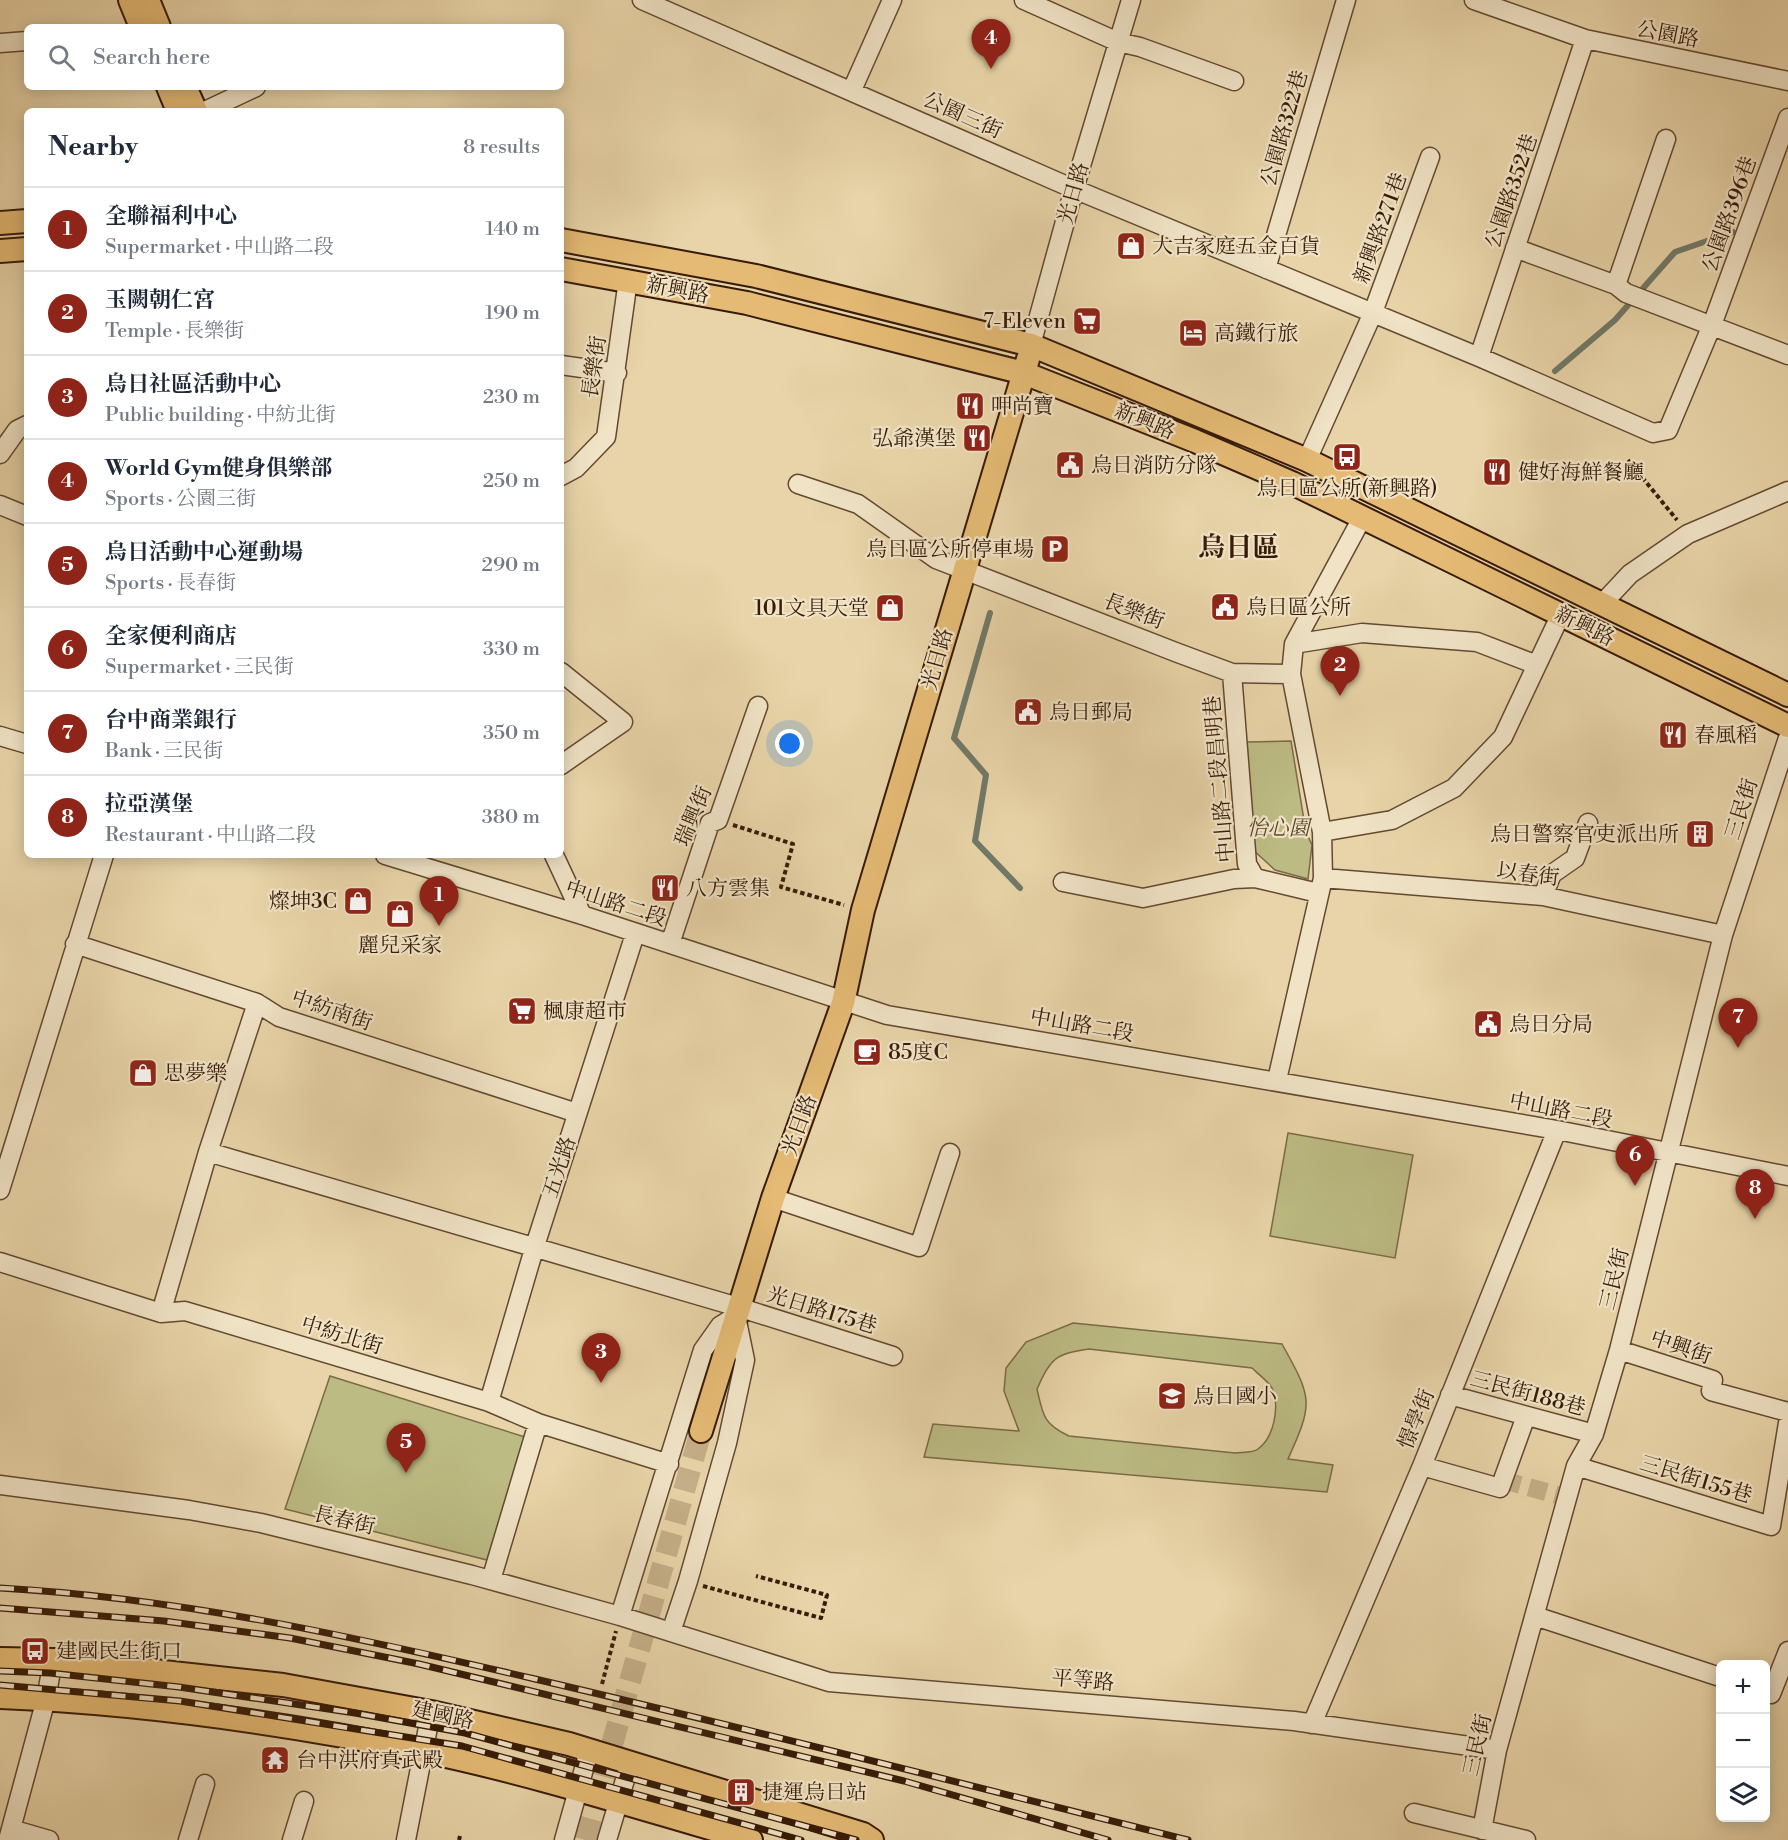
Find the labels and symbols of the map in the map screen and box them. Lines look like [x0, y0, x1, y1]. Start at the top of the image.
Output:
street label: 公園路 [1634, 16, 1701, 54]
pin: 4 [972, 20, 1010, 69]
street label: 公園路322巷 [1256, 67, 1314, 189]
street label: 公園三街 [919, 87, 1006, 145]
street label: 公園路352巷 [1480, 131, 1544, 252]
street label: 公園路396巷 [1697, 153, 1763, 276]
street label: 光日路 [1053, 159, 1095, 227]
street label: 新興路271巷 [1349, 169, 1413, 287]
shop icon: 大吉家庭五金百貨 [1115, 230, 1147, 262]
place label: 大吉家庭五金百貨 [1152, 234, 1320, 260]
street label: 新興路 [644, 272, 711, 310]
supermarket icon: 7-Eleven [1071, 305, 1103, 337]
place label: 7-Eleven [983, 309, 1066, 335]
hotel icon: 高鐵行旅 [1177, 317, 1209, 349]
place label: 高鐵行旅 [1214, 321, 1298, 347]
street label: 長樂街 [578, 334, 612, 400]
restaurant icon: 呷尚寶 [954, 390, 986, 422]
place label: 呷尚寶 [991, 394, 1054, 420]
street label: 新興路 [1111, 398, 1179, 446]
restaurant icon: 弘爺漢堡 [961, 422, 993, 454]
place label: 弘爺漢堡 [872, 426, 956, 452]
bus stop icon: 烏日區公所(新興路) [1331, 441, 1363, 473]
public building icon: 烏日消防分隊 [1054, 449, 1086, 481]
place label: 烏日消防分隊 [1091, 453, 1217, 479]
restaurant icon: 健好海鮮餐廳 [1481, 456, 1513, 488]
place label: 健好海鮮餐廳 [1518, 460, 1644, 486]
place label: 烏日區公所(新興路) [1257, 476, 1437, 502]
district label: 烏日區 [1199, 531, 1280, 565]
parking icon: 烏日區公所停車場 [1039, 533, 1071, 565]
place label: 烏日區公所停車場 [866, 537, 1034, 563]
street label: 長樂街 [1100, 589, 1168, 635]
public building icon: 烏日區公所 [1209, 591, 1241, 623]
shop icon: 101文具天堂 [874, 592, 906, 624]
place label: 烏日區公所 [1246, 595, 1351, 621]
place label: 101文具天堂 [754, 596, 869, 622]
street label: 新興路 [1551, 601, 1619, 652]
street label: 光日路 [917, 625, 959, 693]
pin: 2 [1320, 646, 1360, 696]
street label: 中山路二段昌明巷 [1200, 694, 1240, 864]
public building icon: 烏日郵局 [1012, 696, 1044, 728]
place label: 烏日郵局 [1049, 700, 1133, 726]
restaurant icon: 春風稻 [1657, 719, 1689, 751]
place label: 春風稻 [1694, 723, 1757, 749]
your location [775, 729, 804, 758]
street label: 三民街 [1720, 775, 1764, 843]
street label: 瑞興街 [670, 782, 718, 850]
park label: 怡心園 [1247, 816, 1312, 842]
building icon: 烏日警察官吏派出所 [1684, 818, 1716, 850]
place label: 烏日警察官吏派出所 [1490, 822, 1679, 848]
street label: 以春街 [1495, 858, 1561, 892]
restaurant icon: 八方雲集 [649, 872, 681, 904]
street label: 中山路二段 [562, 875, 670, 933]
pin: 1 [420, 876, 458, 926]
place label: 八方雲集 [686, 876, 770, 902]
shop icon: 燦坤3C [342, 885, 374, 917]
place label: 燦坤3C [269, 889, 337, 915]
shop icon: 麗兒采家 [384, 898, 416, 930]
place label: 麗兒采家 [358, 933, 442, 959]
street label: 中紡南街 [288, 985, 376, 1037]
supermarket icon: 楓康超市 [506, 995, 538, 1027]
pin: 7 [1718, 998, 1758, 1048]
place label: 楓康超市 [543, 999, 627, 1025]
street label: 中山路二段 [1028, 1004, 1136, 1048]
public building icon: 烏日分局 [1472, 1008, 1504, 1040]
place label: 烏日分局 [1509, 1012, 1593, 1038]
cafe icon: 85度C [851, 1036, 883, 1068]
place label: 85度C [888, 1040, 948, 1066]
shop icon: 思夢樂 [127, 1057, 159, 1089]
place label: 思夢樂 [164, 1061, 227, 1087]
street label: 中山路二段 [1507, 1088, 1615, 1134]
street label: 光日路 [777, 1091, 823, 1159]
street label: 五光路 [538, 1133, 582, 1201]
pin: 6 [1616, 1136, 1654, 1186]
pin: 8 [1736, 1170, 1774, 1219]
street label: 三民街 [1595, 1246, 1635, 1313]
street label: 光日路175巷 [764, 1282, 880, 1340]
street label: 中紡北街 [298, 1311, 386, 1361]
street label: 中興街 [1647, 1325, 1715, 1370]
pin: 3 [582, 1334, 620, 1383]
street label: 三民街188巷 [1467, 1366, 1588, 1422]
school or university icon: 烏日國小 [1156, 1380, 1188, 1412]
place label: 烏日國小 [1193, 1384, 1277, 1410]
street label: 憬學街 [1393, 1385, 1441, 1453]
pin: 5 [386, 1424, 426, 1473]
street label: 三民街155巷 [1636, 1451, 1755, 1509]
street label: 長春街 [310, 1501, 377, 1541]
bus stop icon: 建國民生街口 [19, 1635, 51, 1667]
place label: 建國民生街口 [56, 1639, 182, 1665]
street label: 平等路 [1050, 1665, 1115, 1697]
street label: 建國路 [409, 1697, 476, 1735]
street label: 三民街 [1458, 1712, 1498, 1779]
temple icon: 台中洪府真武殿 [259, 1744, 291, 1776]
place label: 台中洪府真武殿 [296, 1748, 443, 1774]
building icon: 捷運烏日站 [725, 1776, 757, 1808]
place label: 捷運烏日站 [762, 1780, 867, 1806]

